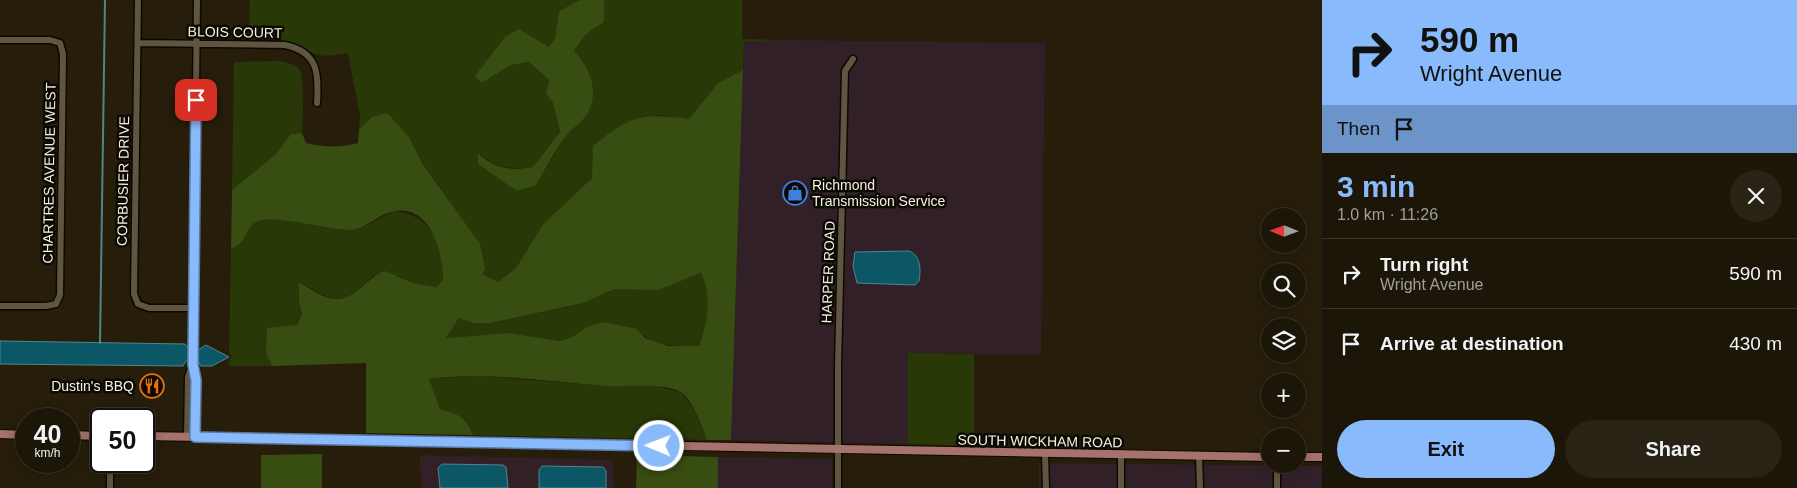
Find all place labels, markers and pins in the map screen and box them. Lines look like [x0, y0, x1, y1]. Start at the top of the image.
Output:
pin [175, 79, 217, 121]
place label: Richmond Transmission Service [812, 177, 946, 209]
shop icon: Richmond Transmission Service [782, 180, 808, 206]
restaurant icon: Dustin's BBQ [139, 373, 165, 399]
place label: Dustin's BBQ [51, 378, 134, 394]

